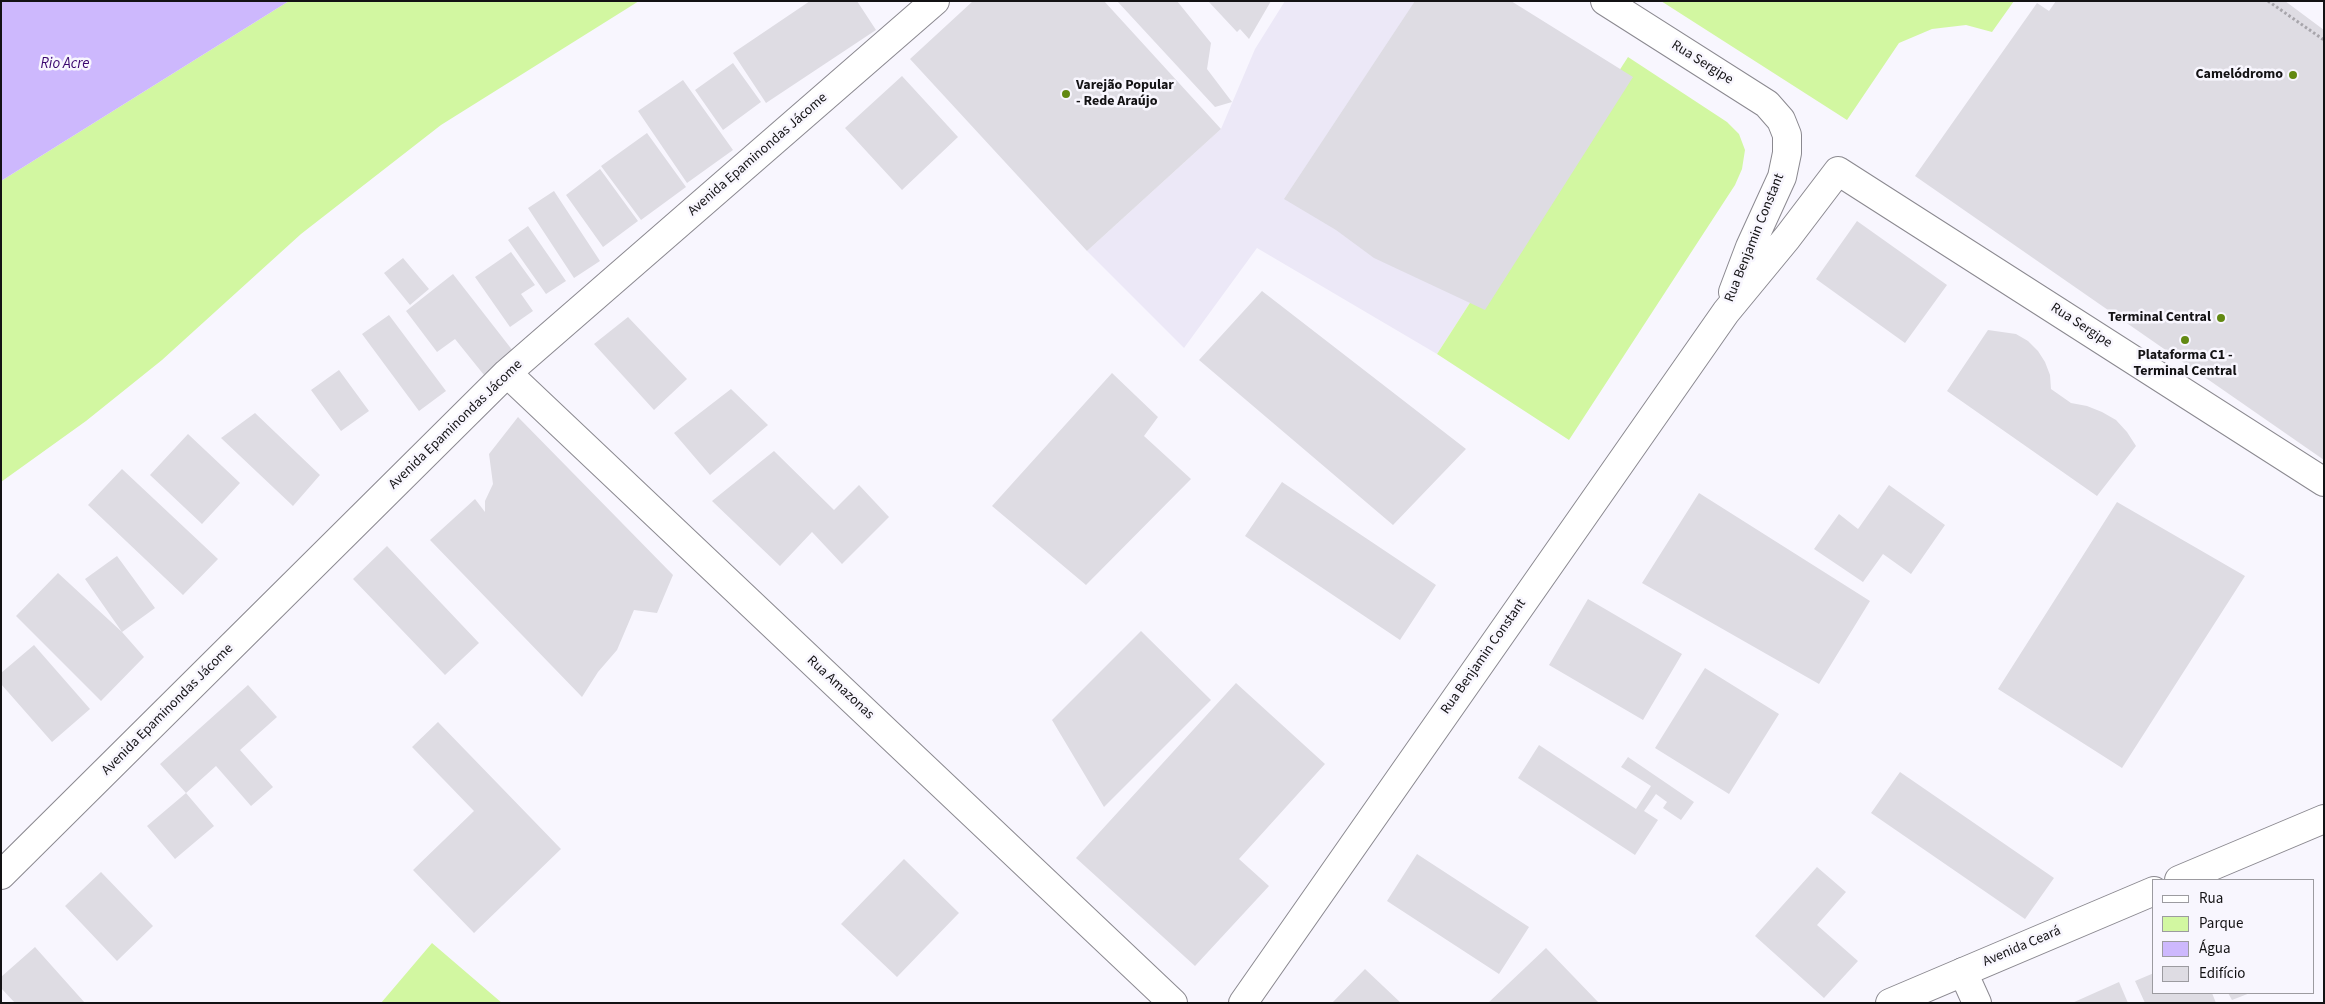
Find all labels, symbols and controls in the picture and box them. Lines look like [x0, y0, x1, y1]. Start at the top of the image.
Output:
street label: Rua Sergipe [1668, 37, 1736, 89]
water label: Rio Acre [41, 56, 89, 74]
place label: Camelódromo [2195, 67, 2283, 83]
marker: Camelódromo [2287, 69, 2299, 81]
place label: Varejão Popular - Rede Araújo [1076, 78, 1174, 110]
marker: Varejão Popular - Rede Araújo [1060, 88, 1072, 100]
street label: Avenida Epaminondas Jácome [685, 90, 831, 220]
street label: Rua Benjamin Constant [1722, 171, 1788, 305]
street label: Rua Sergipe [2047, 300, 2115, 352]
place label: Terminal Central [2108, 310, 2211, 326]
marker: Terminal Central [2215, 312, 2227, 324]
marker: Plataforma C1 - Terminal Central [2179, 334, 2191, 346]
place label: Plataforma C1 - Terminal Central [2134, 348, 2236, 381]
street label: Avenida Epaminondas Jácome [386, 357, 526, 493]
street label: Rua Benjamin Constant [1438, 596, 1530, 718]
street label: Avenida Epaminondas Jácome [99, 641, 237, 779]
street label: Rua Amazonas [803, 653, 877, 723]
legend [2152, 879, 2315, 994]
text: Rua [2199, 888, 2223, 909]
text: Parque [2199, 913, 2243, 934]
street label: Avenida Ceará [1980, 923, 2064, 971]
text: Água [2199, 938, 2230, 959]
text: Edifício [2199, 963, 2246, 984]

